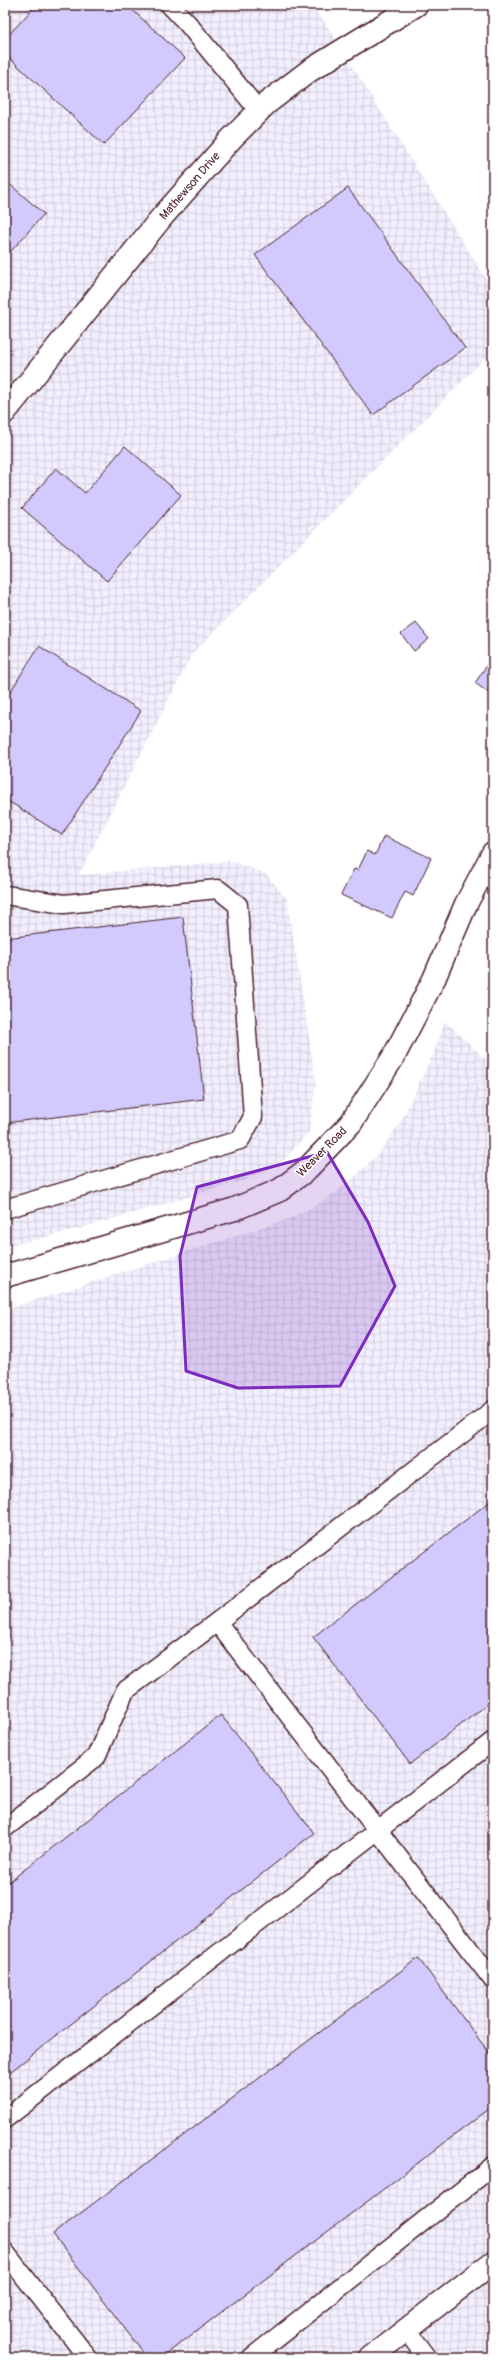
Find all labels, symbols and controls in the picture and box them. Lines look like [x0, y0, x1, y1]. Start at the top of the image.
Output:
street label: Mathewson Drive [156, 149, 224, 223]
street label: Weaver Road [294, 1124, 350, 1180]

